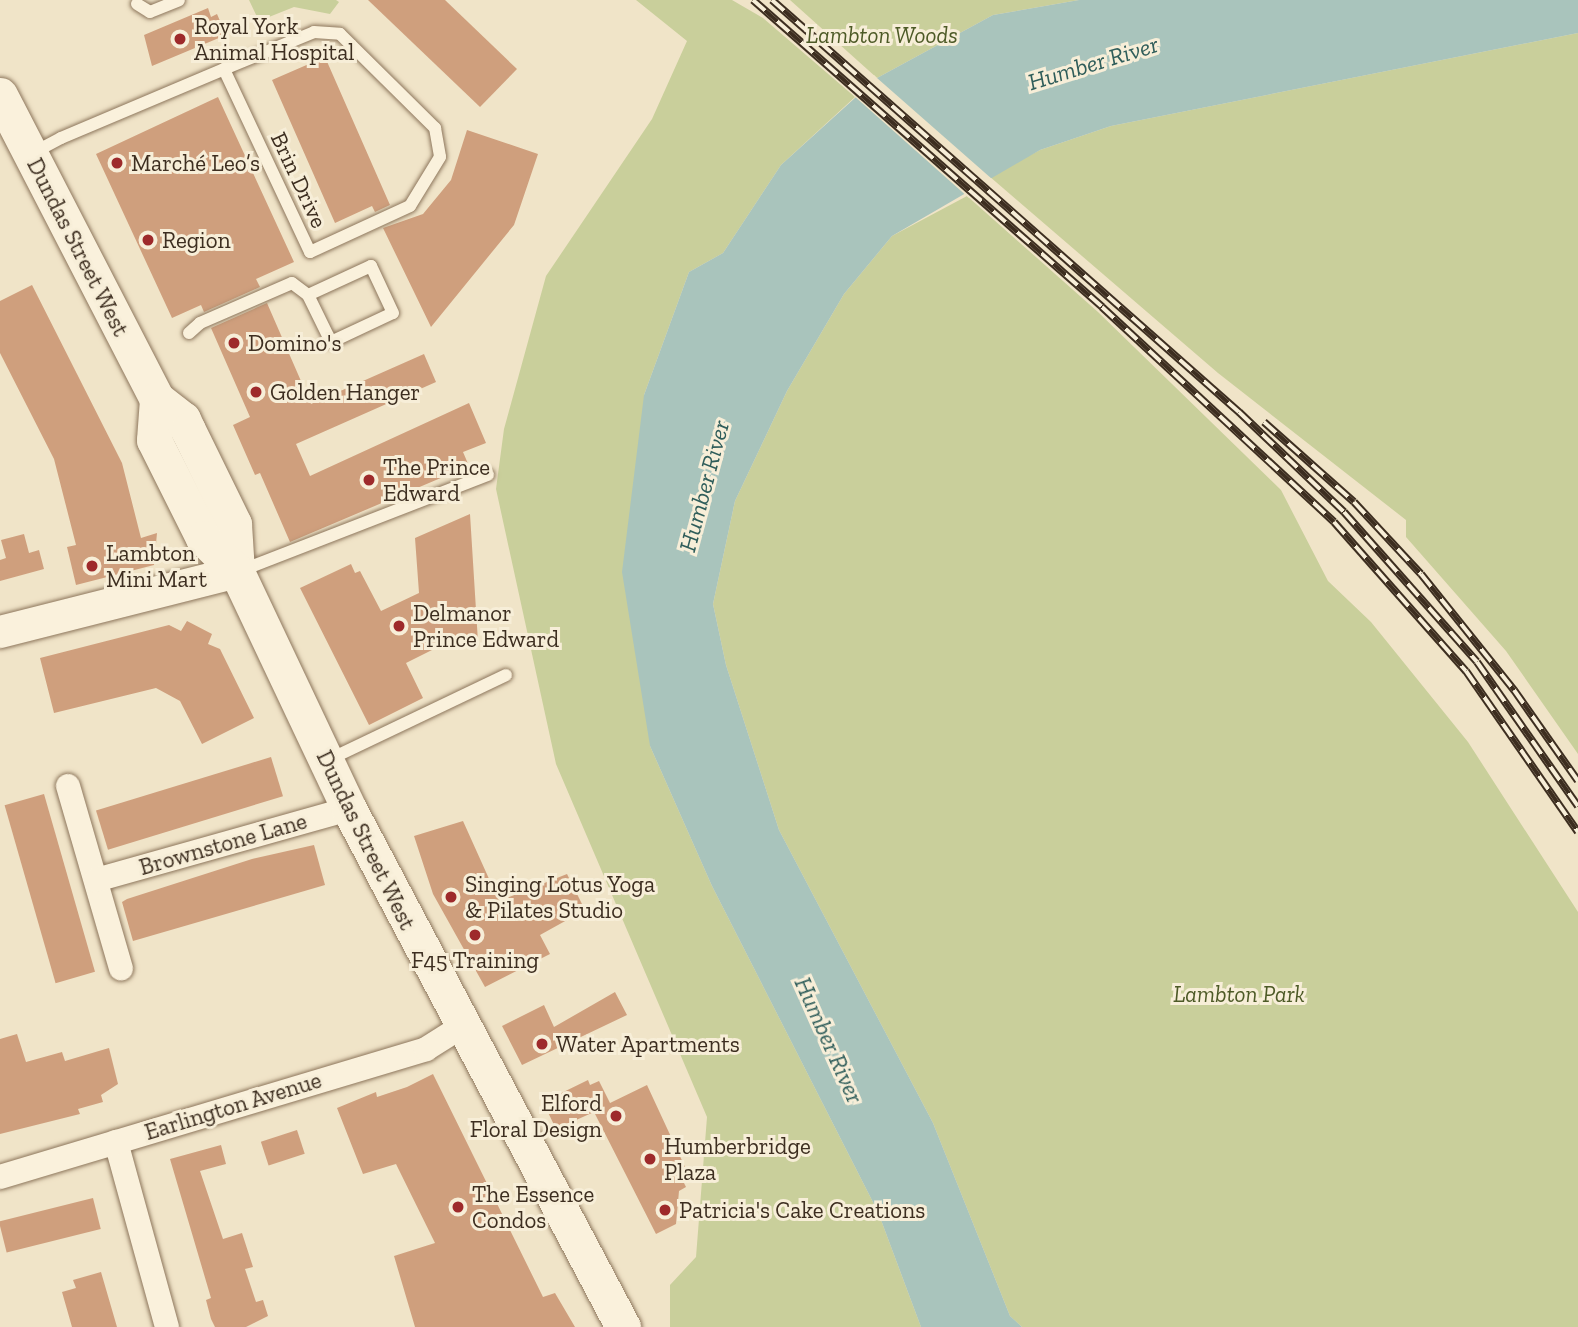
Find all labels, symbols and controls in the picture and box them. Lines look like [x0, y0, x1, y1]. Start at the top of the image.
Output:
place label: Royal York Animal Hospital [194, 12, 354, 66]
park label: Lambton Woods [806, 21, 958, 49]
water label: Humber River [1024, 30, 1162, 96]
marker: Royal York Animal Hospital [172, 31, 188, 47]
street label: Brin Drive [265, 128, 333, 232]
place label: Marché Leo’s [131, 149, 260, 177]
street label: Dundas Street West [21, 153, 135, 341]
marker: Marché Leo’s [109, 155, 125, 171]
place label: Region [162, 226, 231, 254]
marker: Region [140, 232, 156, 248]
place label: Domino's [248, 329, 341, 357]
marker: Domino's [226, 335, 242, 351]
place label: Golden Hanger [270, 378, 420, 406]
marker: Golden Hanger [248, 384, 264, 400]
water label: Humber River [673, 417, 735, 555]
place label: The Prince Edward [383, 453, 490, 507]
marker: The Prince Edward [361, 472, 377, 488]
place label: Lambton Mini Mart [106, 539, 207, 593]
marker: Lambton Mini Mart [84, 558, 100, 574]
place label: Delmanor Prince Edward [413, 599, 559, 653]
marker: Delmanor Prince Edward [391, 618, 407, 634]
street label: Dundas Street West [310, 745, 422, 935]
street label: Brownstone Lane [136, 807, 310, 881]
place label: Singing Lotus Yoga & Pilates Studio [465, 870, 656, 924]
marker: Singing Lotus Yoga & Pilates Studio [443, 889, 459, 905]
marker: F45 Training [467, 927, 483, 943]
place label: F45 Training [411, 946, 539, 974]
water label: Humber River [788, 973, 870, 1107]
park label: Lambton Park [1173, 980, 1305, 1008]
place label: Water Apartments [556, 1030, 741, 1058]
marker: Water Apartments [534, 1036, 550, 1052]
street label: Earlington Avenue [141, 1066, 325, 1146]
place label: Elford Floral Design [470, 1089, 602, 1143]
marker: Elford Floral Design [608, 1108, 624, 1124]
place label: Humberbridge Plaza [664, 1132, 811, 1186]
marker: Humberbridge Plaza [642, 1151, 658, 1167]
place label: The Essence Condos [472, 1180, 594, 1234]
place label: Patricia's Cake Creations [679, 1196, 925, 1224]
marker: The Essence Condos [450, 1199, 466, 1215]
marker: Patricia's Cake Creations [657, 1202, 673, 1218]

